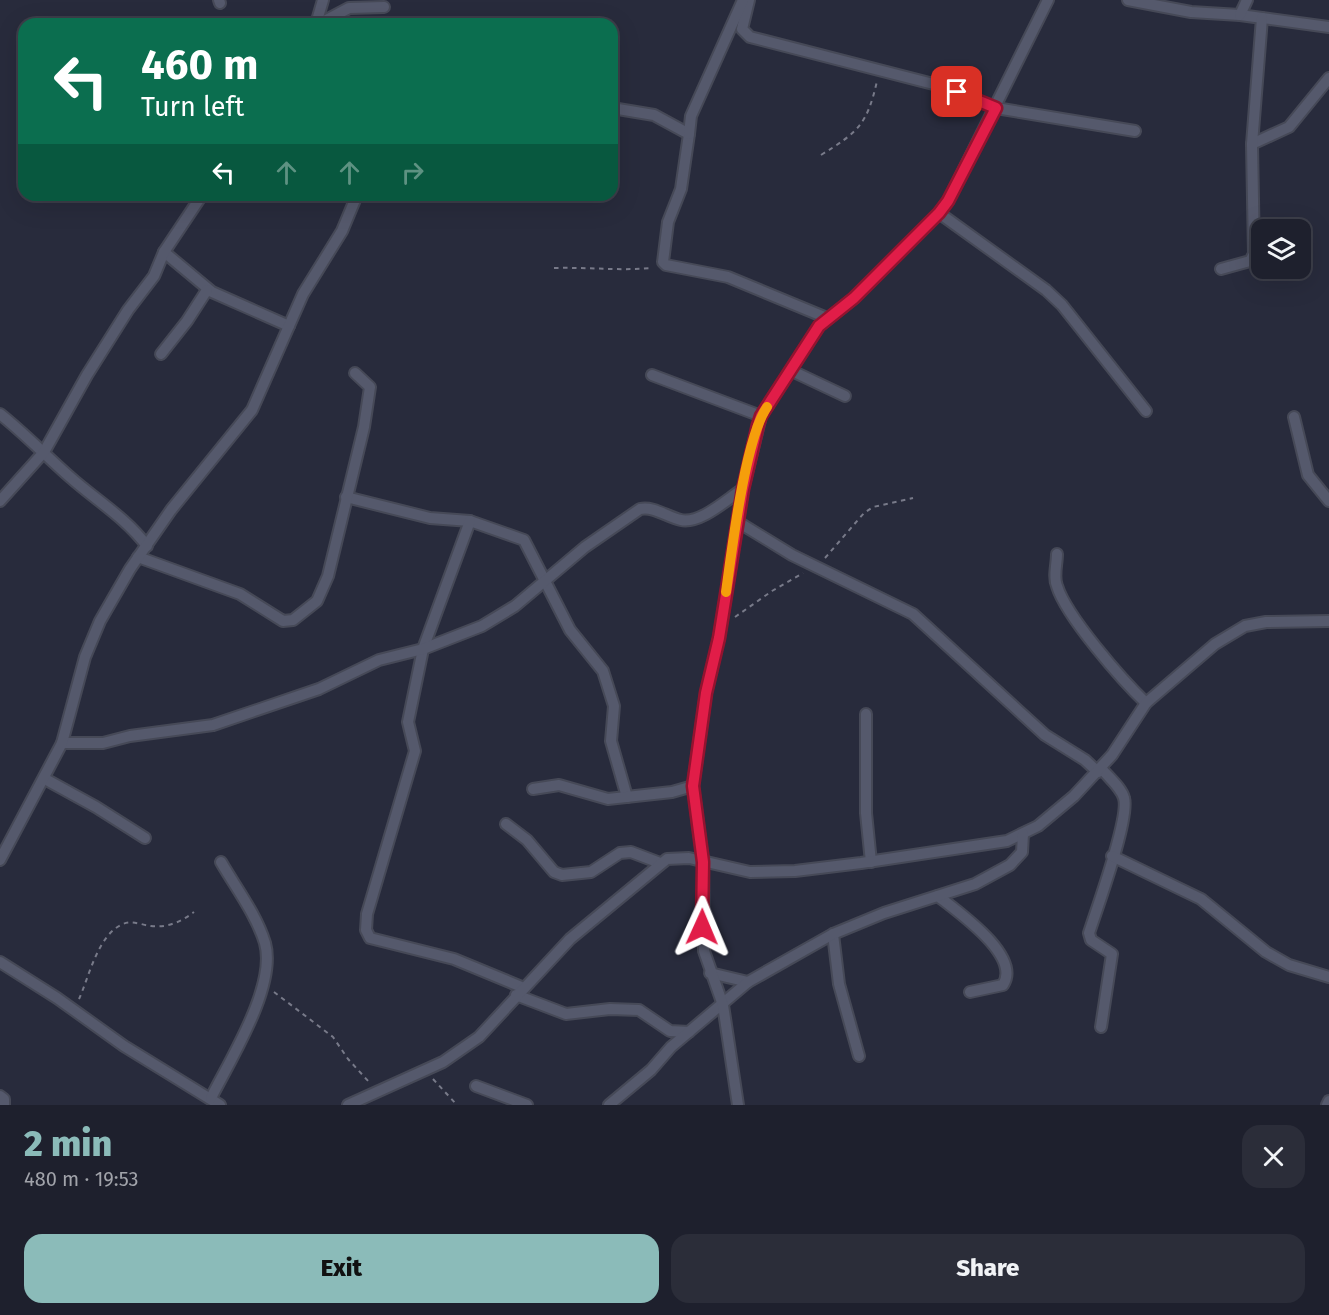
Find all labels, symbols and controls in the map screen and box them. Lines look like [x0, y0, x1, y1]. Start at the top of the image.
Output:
text: 460 m [141, 40, 258, 90]
icon: left [42, 42, 120, 120]
pin [931, 66, 982, 117]
icon: arrive [940, 75, 973, 108]
text: Turn left [141, 91, 244, 123]
icon: left [207, 156, 240, 189]
icon: ahead [270, 156, 303, 189]
icon: ahead [333, 156, 366, 189]
icon: right [396, 156, 429, 189]
map controls [1251, 219, 1311, 279]
button: layers [1251, 219, 1311, 279]
position arrow [670, 895, 734, 959]
text: 2 min [24, 1122, 112, 1166]
button: close [1242, 1125, 1305, 1188]
text: 480 m · 19:53 [24, 1167, 139, 1191]
button: Exit [24, 1234, 659, 1303]
button: Share [671, 1234, 1305, 1303]

